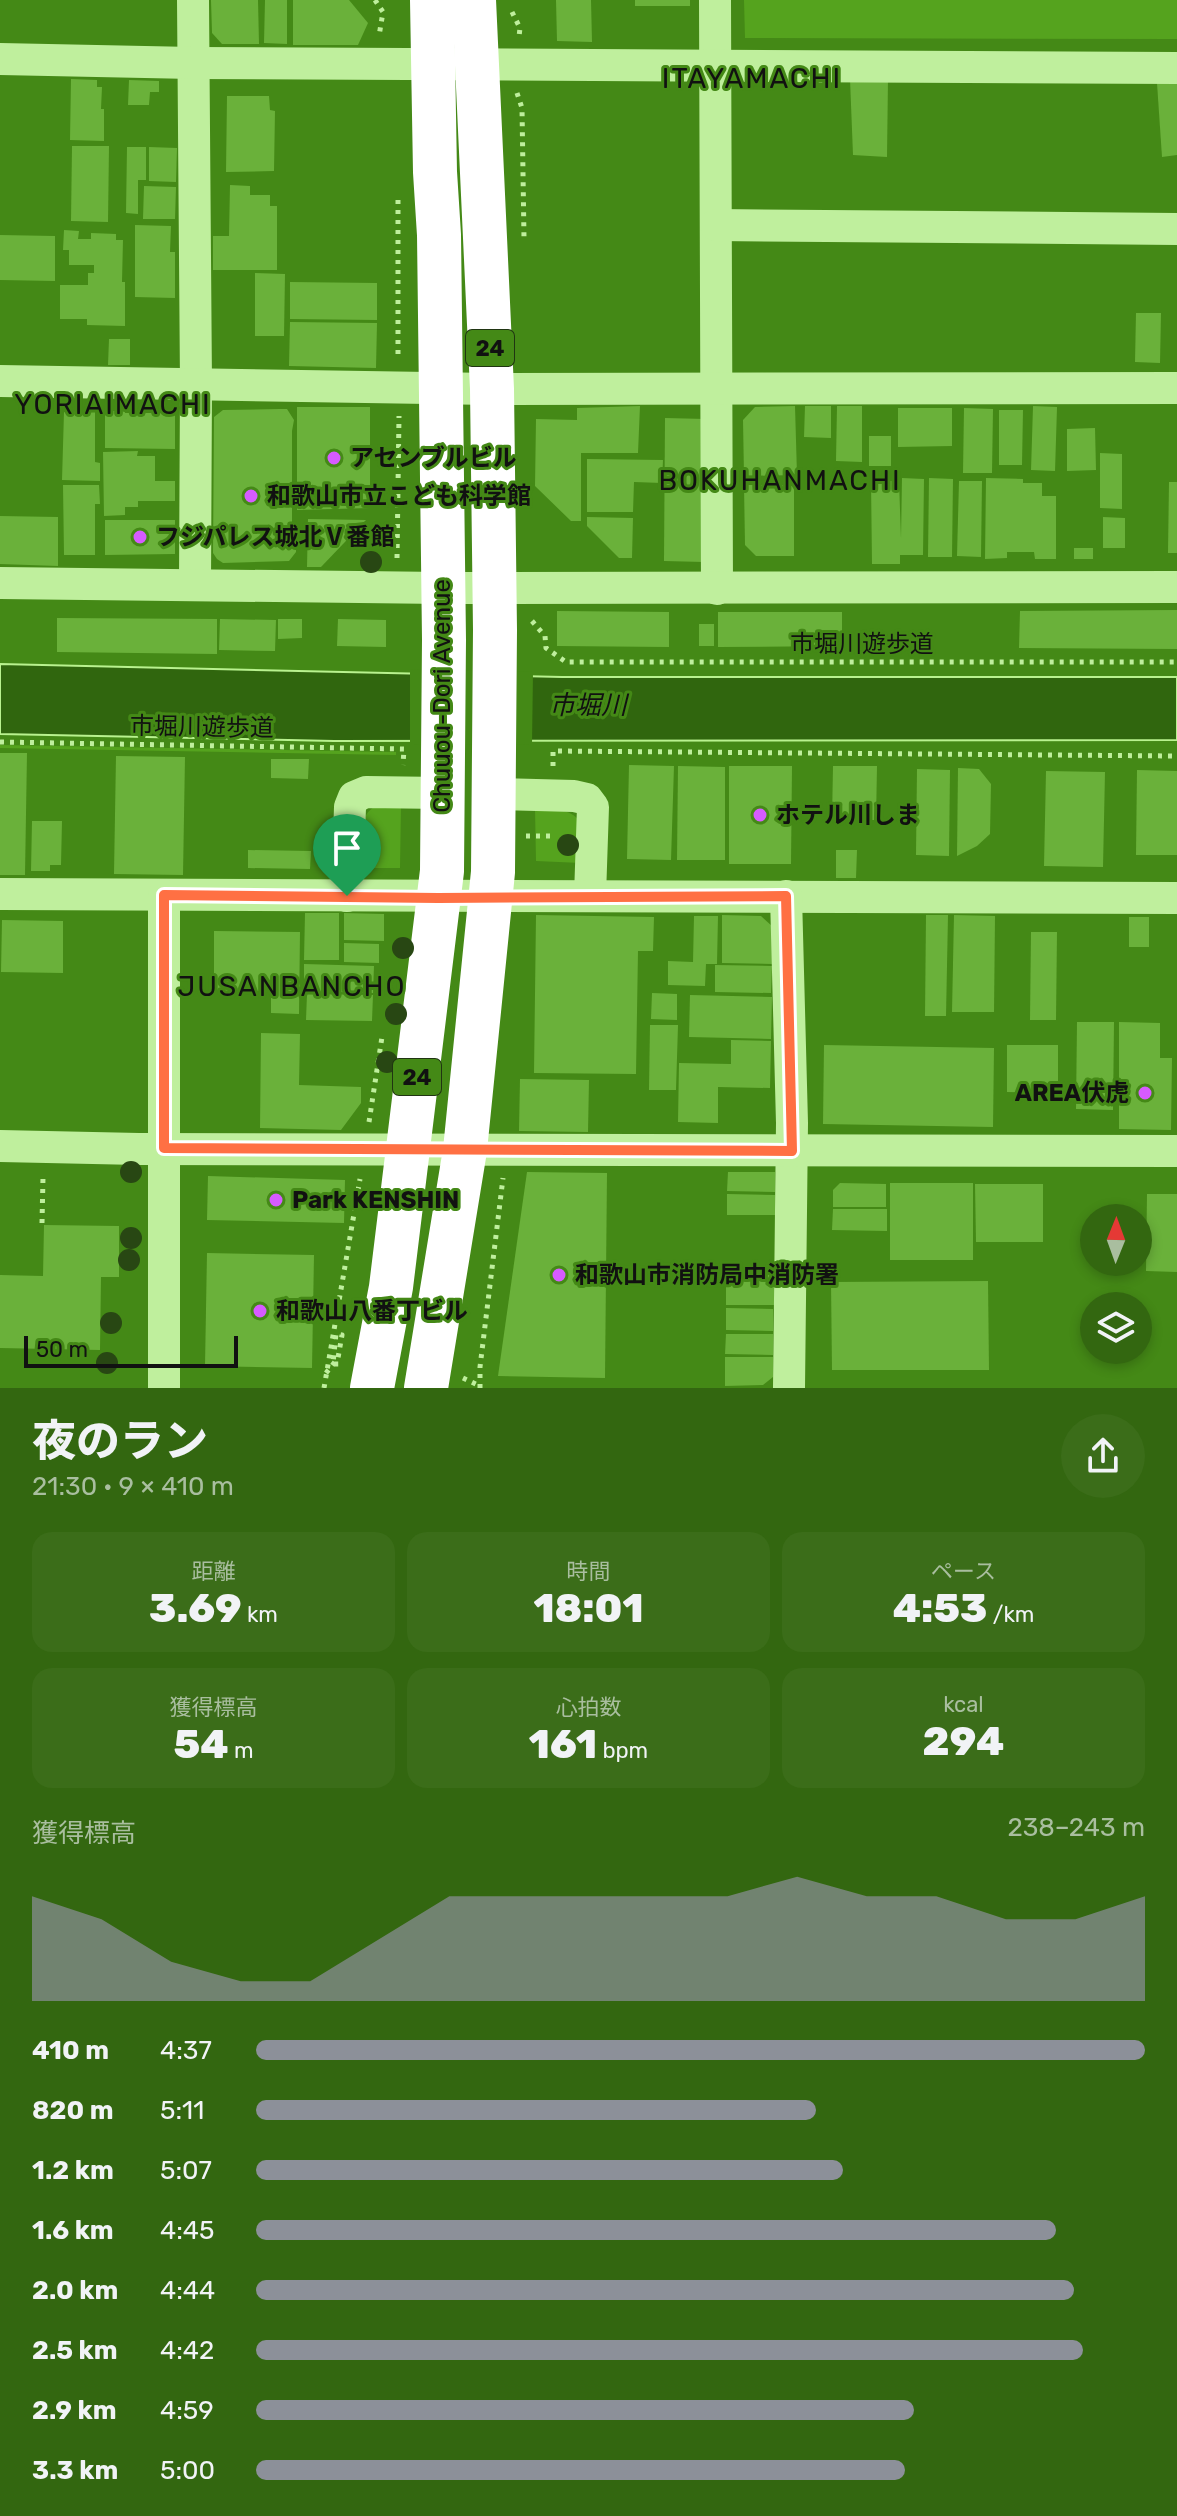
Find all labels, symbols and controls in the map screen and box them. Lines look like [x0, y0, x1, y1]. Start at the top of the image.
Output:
district label: ITAYAMACHI [662, 62, 842, 95]
road number: 24 [466, 330, 514, 366]
district label: YORIAIMACHI [14, 388, 212, 421]
place label: アセンブルビル [350, 444, 517, 472]
marker: アセンブルビル [325, 449, 343, 467]
district label: BOKUHANMACHI [658, 464, 902, 497]
place label: 和歌山市立こども科学館 [267, 482, 531, 510]
marker: 和歌山市立こども科学館 [242, 487, 260, 505]
place label: フジパレス城北Ⅴ番館 [156, 523, 395, 551]
marker: フジパレス城北Ⅴ番館 [131, 528, 149, 546]
street label: Chuuou-Dori Avenue [428, 579, 456, 813]
street label: 市堀川遊歩道 [790, 630, 934, 658]
water label: 市堀川 [549, 690, 630, 721]
street label: 市堀川遊歩道 [130, 712, 274, 742]
place label: ホテル川しま [776, 801, 920, 829]
marker: ホテル川しま [751, 806, 769, 824]
pin [313, 814, 381, 896]
icon: arrive [325, 826, 369, 870]
district label: JUSANBANCHO [177, 970, 407, 1003]
road number: 24 [393, 1059, 441, 1095]
place label: AREA伏虎 [1015, 1079, 1129, 1107]
marker: AREA伏虎 [1136, 1084, 1154, 1102]
place label: Park KENSHIN [292, 1186, 459, 1214]
marker: Park KENSHIN [267, 1191, 285, 1209]
north arrow [1080, 1204, 1152, 1276]
map controls [1080, 1204, 1152, 1364]
place label: 和歌山市消防局中消防署 [575, 1261, 839, 1289]
marker: 和歌山市消防局中消防署 [550, 1266, 568, 1284]
button: layers [1080, 1292, 1152, 1364]
place label: 和歌山八番丁ビル [276, 1297, 468, 1325]
marker: 和歌山八番丁ビル [251, 1302, 269, 1320]
scale bar [24, 1332, 238, 1368]
text: 50 m [36, 1336, 88, 1363]
button: share [1061, 1414, 1145, 1498]
text: 夜のラン [32, 1415, 208, 1467]
text: 21:30 · 9 × 410 m [32, 1471, 234, 1502]
text: 距離 [191, 1558, 236, 1585]
text: 時間 [566, 1558, 611, 1585]
text: ペース [931, 1558, 996, 1585]
text: 3.69 [149, 1585, 242, 1632]
text: 18:01 [533, 1585, 644, 1632]
text: 4:53 [893, 1585, 987, 1632]
text: km [242, 1601, 278, 1628]
text: /km [987, 1601, 1034, 1628]
text: kcal [943, 1691, 984, 1718]
text: 獲得標高 [169, 1694, 258, 1721]
text: 心拍数 [555, 1694, 622, 1721]
text: 294 [923, 1718, 1004, 1765]
text: 54 [173, 1721, 229, 1768]
text: 161 [529, 1721, 597, 1768]
text: m [229, 1737, 254, 1764]
text: bpm [597, 1737, 648, 1764]
text: 238–243 m [1007, 1812, 1145, 1843]
text: 獲得標高 [32, 1818, 136, 1849]
text: 410 m [32, 2035, 109, 2066]
text: 4:37 [160, 2035, 212, 2066]
text: 820 m [32, 2095, 114, 2126]
text: 5:11 [160, 2095, 204, 2126]
text: 1.2 km [32, 2155, 114, 2186]
text: 5:07 [160, 2155, 212, 2186]
text: 1.6 km [32, 2215, 114, 2246]
text: 4:45 [160, 2215, 214, 2246]
text: 2.0 km [32, 2275, 118, 2306]
text: 4:44 [160, 2275, 215, 2306]
text: 2.5 km [32, 2335, 118, 2366]
text: 4:42 [160, 2335, 214, 2366]
text: 2.9 km [32, 2395, 116, 2426]
text: 4:59 [160, 2395, 214, 2426]
text: 3.3 km [32, 2455, 118, 2486]
text: 5:00 [160, 2455, 215, 2486]

